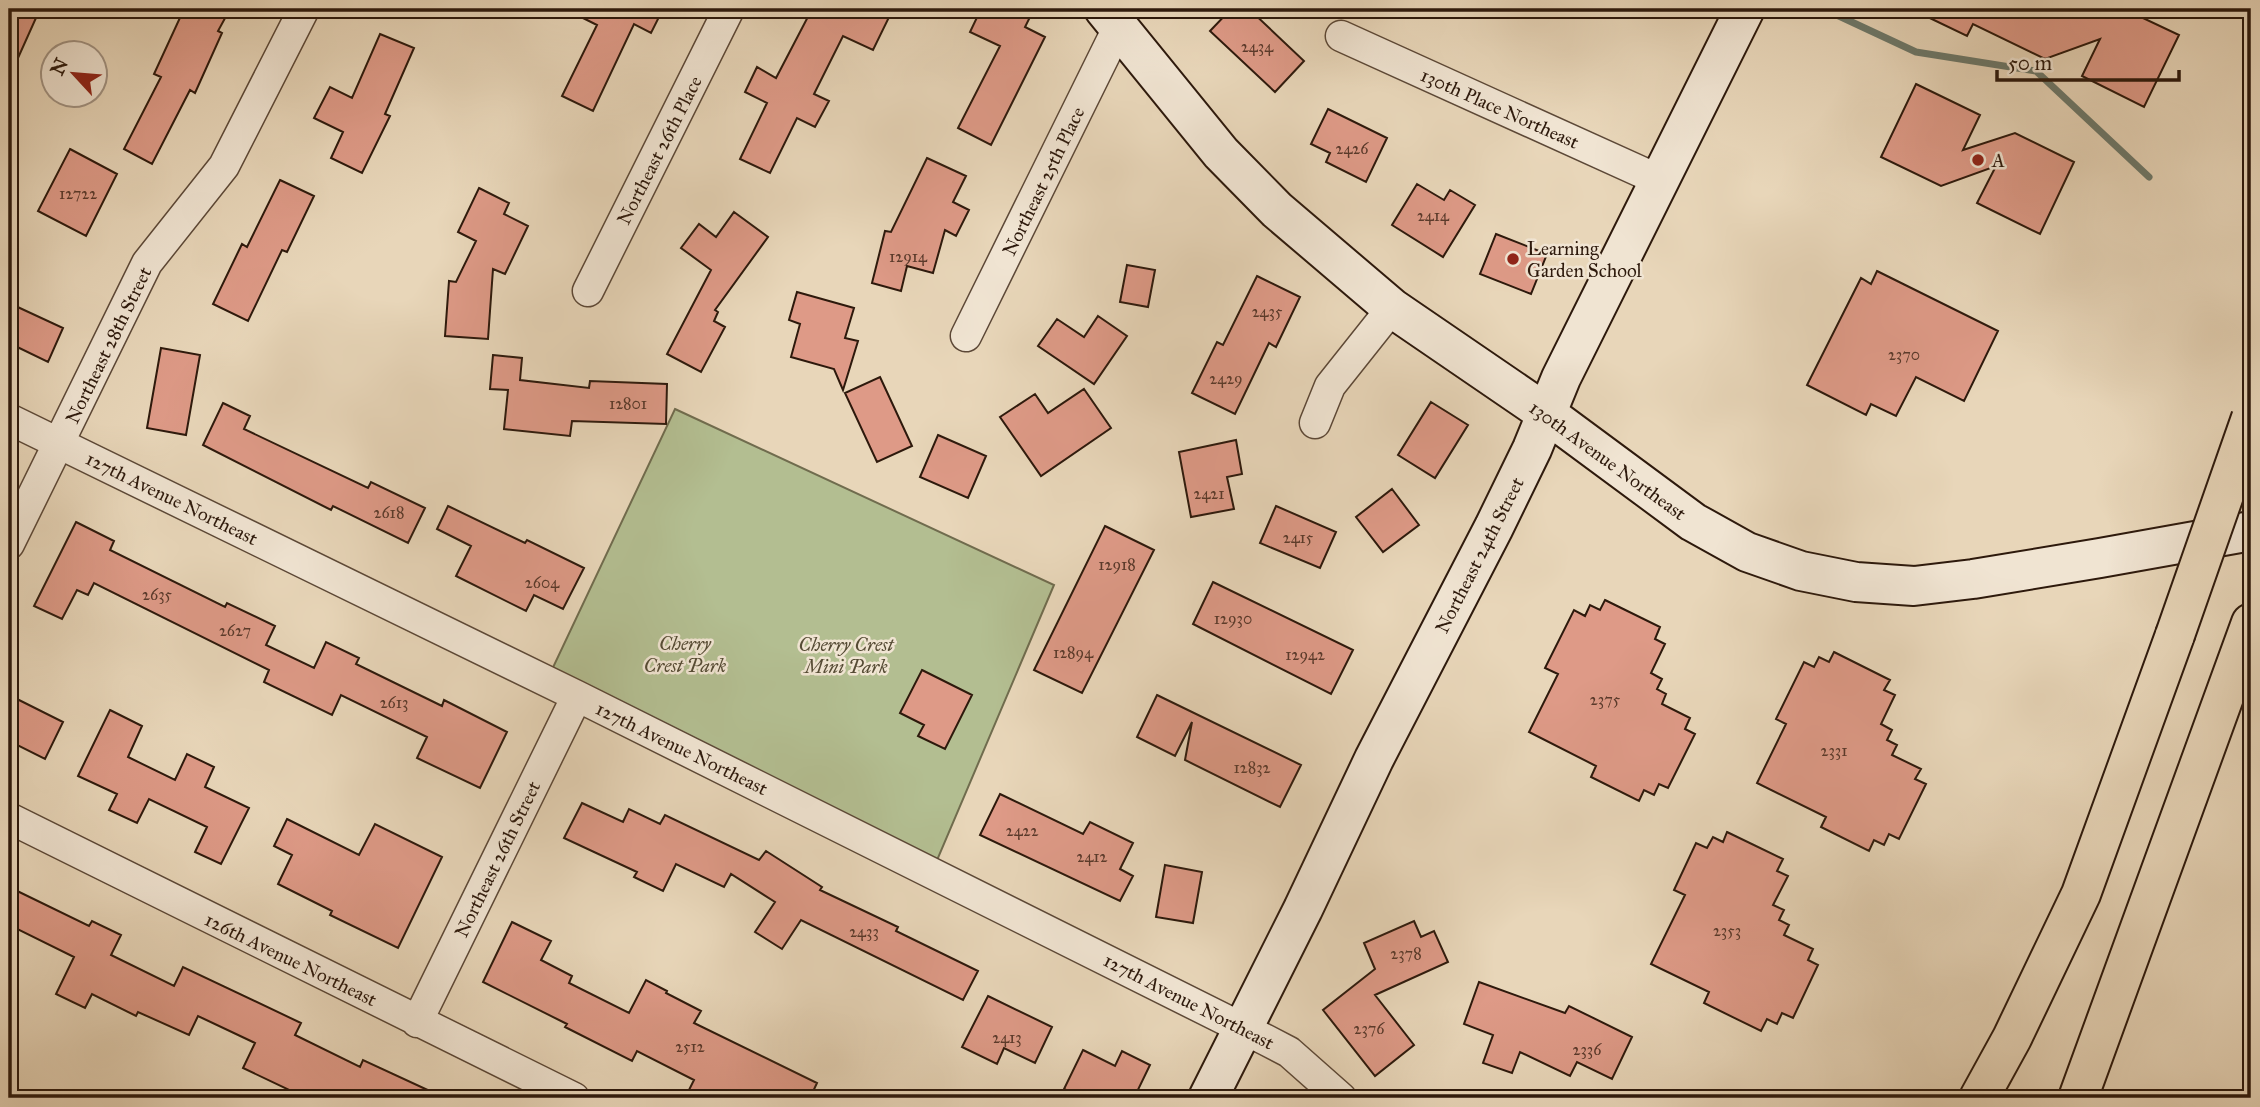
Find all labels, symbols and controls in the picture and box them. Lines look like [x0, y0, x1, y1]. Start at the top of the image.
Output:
house number: 2434 [1241, 37, 1274, 56]
north arrow [38, 38, 108, 108]
scale bar [1997, 38, 2180, 82]
text: 50 m [2008, 50, 2053, 76]
text: N [45, 54, 73, 79]
street label: 130th Place Northeast [1417, 63, 1583, 154]
street label: Northeast 26th Place [612, 72, 707, 228]
street label: Northeast 25th Place [997, 103, 1090, 259]
house number: 2426 [1336, 139, 1369, 158]
place label: A [1991, 149, 2005, 172]
marker: A [1970, 152, 1986, 168]
house number: 12722 [59, 184, 97, 203]
house number: 2414 [1417, 206, 1450, 225]
place label: Learning Garden School [1527, 237, 1643, 282]
house number: 12914 [889, 247, 928, 266]
marker: Learning Garden School [1505, 251, 1521, 267]
street label: Northeast 28th Street [61, 263, 157, 427]
house number: 2435 [1252, 302, 1283, 321]
house number: 2370 [1888, 345, 1920, 364]
house number: 2429 [1209, 369, 1243, 388]
house number: 12801 [609, 394, 647, 413]
street label: 130th Avenue Northeast [1525, 396, 1691, 525]
street label: 127th Avenue Northeast [82, 447, 262, 550]
street label: Northeast 24th Street [1430, 473, 1529, 637]
house number: 2421 [1193, 484, 1225, 503]
house number: 2618 [374, 503, 404, 522]
house number: 2415 [1283, 528, 1314, 547]
house number: 12918 [1098, 555, 1136, 574]
house number: 2604 [525, 573, 560, 592]
house number: 2635 [142, 585, 173, 604]
house number: 12930 [1214, 609, 1252, 628]
house number: 2627 [219, 621, 251, 640]
park label: Cherry Crest Park [644, 632, 727, 677]
park label: Cherry Crest Mini Park [799, 633, 895, 678]
house number: 12894 [1053, 643, 1094, 662]
house number: 12942 [1285, 645, 1325, 664]
house number: 2375 [1590, 690, 1621, 709]
house number: 2613 [380, 693, 408, 712]
street label: 127th Avenue Northeast [592, 697, 772, 800]
house number: 2331 [1820, 741, 1848, 760]
house number: 12832 [1233, 758, 1271, 777]
street label: Northeast 26th Street [450, 777, 545, 941]
house number: 2422 [1006, 821, 1038, 840]
house number: 2412 [1076, 847, 1108, 866]
street label: 126th Avenue Northeast [201, 908, 381, 1011]
house number: 2353 [1713, 921, 1741, 940]
house number: 2433 [849, 922, 879, 941]
house number: 2378 [1390, 944, 1422, 963]
street label: 127th Avenue Northeast [1100, 948, 1278, 1055]
house number: 2376 [1354, 1019, 1385, 1038]
house number: 2413 [992, 1028, 1022, 1047]
house number: 2512 [675, 1037, 705, 1056]
house number: 2336 [1573, 1040, 1602, 1059]

